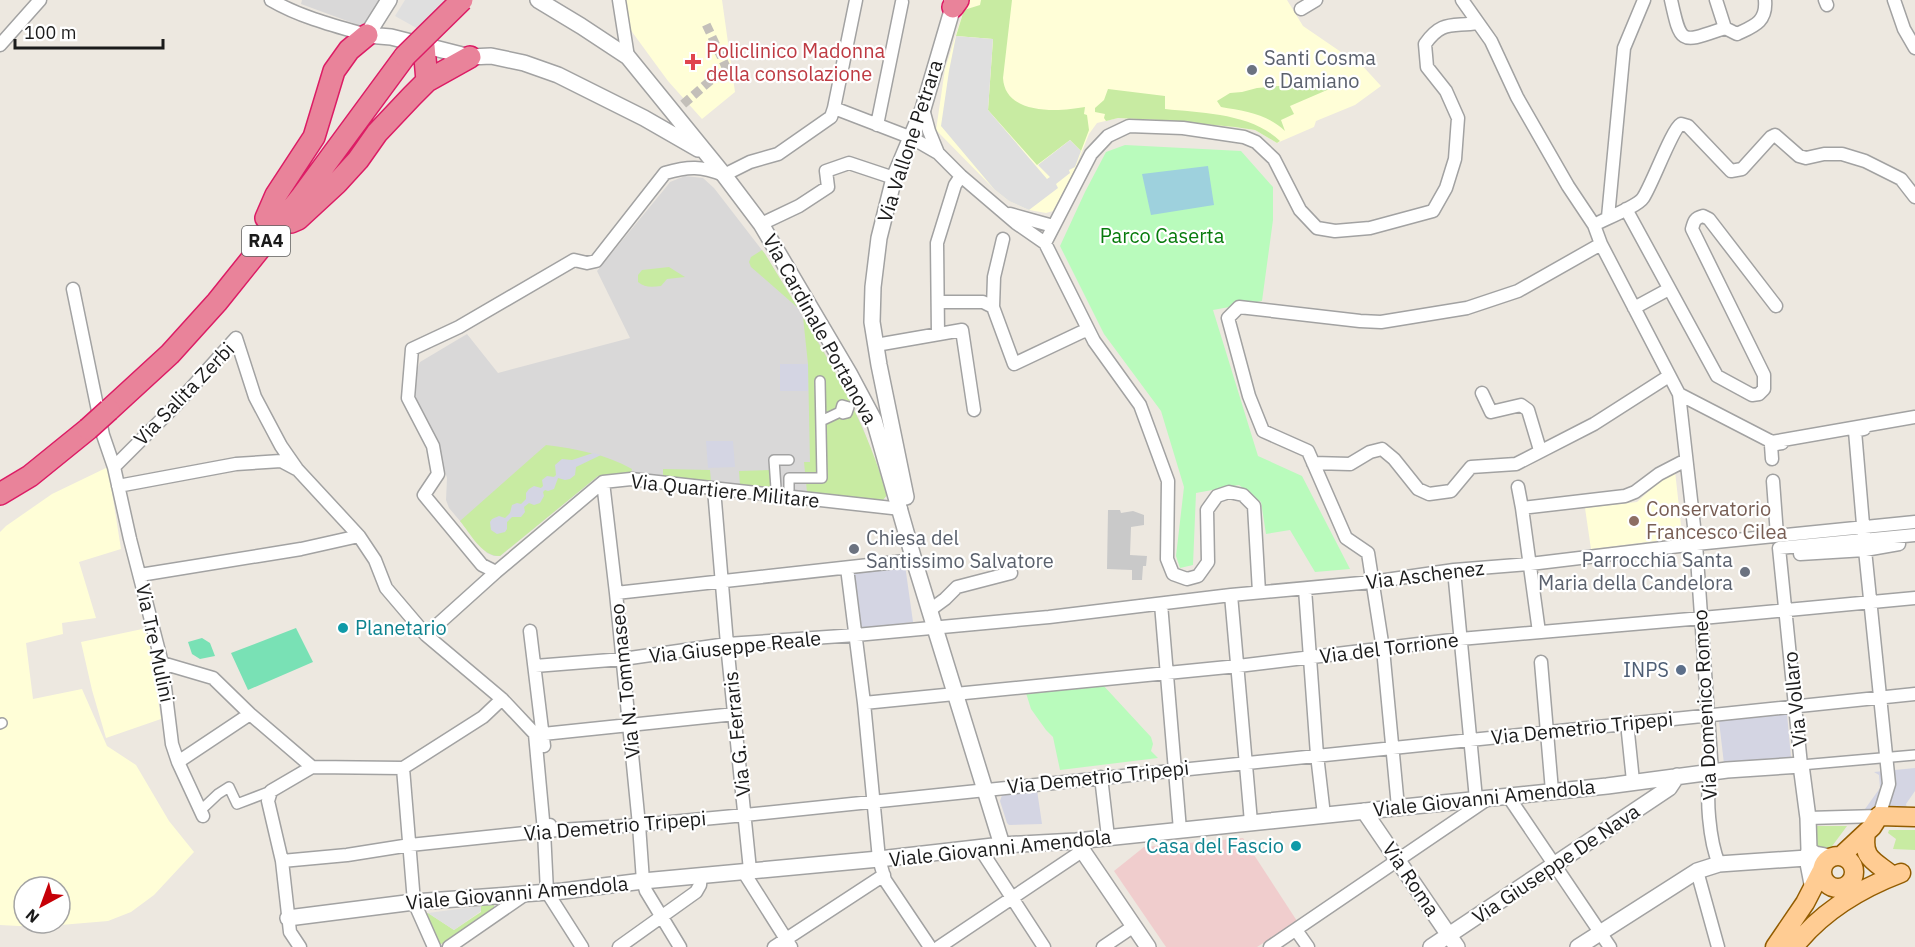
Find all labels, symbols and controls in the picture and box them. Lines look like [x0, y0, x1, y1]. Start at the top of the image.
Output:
scale bar [15, 12, 164, 50]
text: 100 m [24, 21, 76, 44]
place label: Policlinico Madonna della consolazione [706, 37, 886, 87]
place label: Santi Cosma e Damiano [1264, 44, 1376, 94]
marker: Policlinico Madonna della consolazione [684, 53, 702, 71]
street label: Via Vallone Petrara [870, 56, 949, 226]
marker: Santi Cosma e Damiano [1245, 63, 1259, 77]
park label: Parco Caserta [1100, 222, 1225, 249]
road number: RA4 [242, 226, 290, 256]
street label: Via Cardinale Portanova [757, 229, 884, 429]
street label: Via Salita Zerbi [127, 336, 240, 451]
street label: Via Quartiere Militare [629, 467, 821, 514]
place label: Conservatorio Francesco Cilea [1646, 495, 1787, 545]
marker: Conservatorio Francesco Cilea [1627, 514, 1641, 528]
place label: Chiesa del Santissimo Salvatore [866, 524, 1054, 574]
marker: Chiesa del Santissimo Salvatore [847, 542, 861, 556]
place label: Parrocchia Santa Maria della Candelora [1538, 546, 1733, 596]
street label: Via Aschenez [1364, 554, 1486, 595]
marker: Parrocchia Santa Maria della Candelora [1738, 565, 1752, 579]
street label: Via Tre Mulini [130, 581, 181, 705]
street label: Via N. Tommaseo [603, 602, 646, 760]
street label: Via Domenico Romeo [1686, 609, 1723, 801]
place label: Planetario [355, 614, 447, 641]
marker: Planetario [336, 621, 350, 635]
street label: Via Giuseppe Reale [647, 624, 822, 669]
street label: Via del Torrione [1318, 626, 1460, 669]
street label: Via Vollaro [1776, 650, 1813, 748]
place label: INPS [1623, 656, 1669, 683]
marker: INPS [1674, 663, 1688, 677]
street label: Via G. Ferraris [717, 670, 756, 798]
street label: Via Demetrio Tripepi [1490, 705, 1674, 750]
street label: Via Demetrio Tripepi [1006, 754, 1190, 799]
street label: Viale Giovanni Amendola [1372, 772, 1597, 823]
street label: Via Giuseppe De Nava [1467, 797, 1645, 930]
street label: Via Demetrio Tripepi [523, 804, 707, 847]
street label: Viale Giovanni Amendola [888, 822, 1113, 873]
place label: Casa del Fascio [1146, 832, 1284, 859]
street label: Via Roma [1377, 836, 1446, 922]
marker: Casa del Fascio [1289, 839, 1303, 853]
street label: Viale Giovanni Amendola [405, 869, 630, 916]
north arrow [12, 875, 72, 935]
text: N [21, 905, 43, 928]

